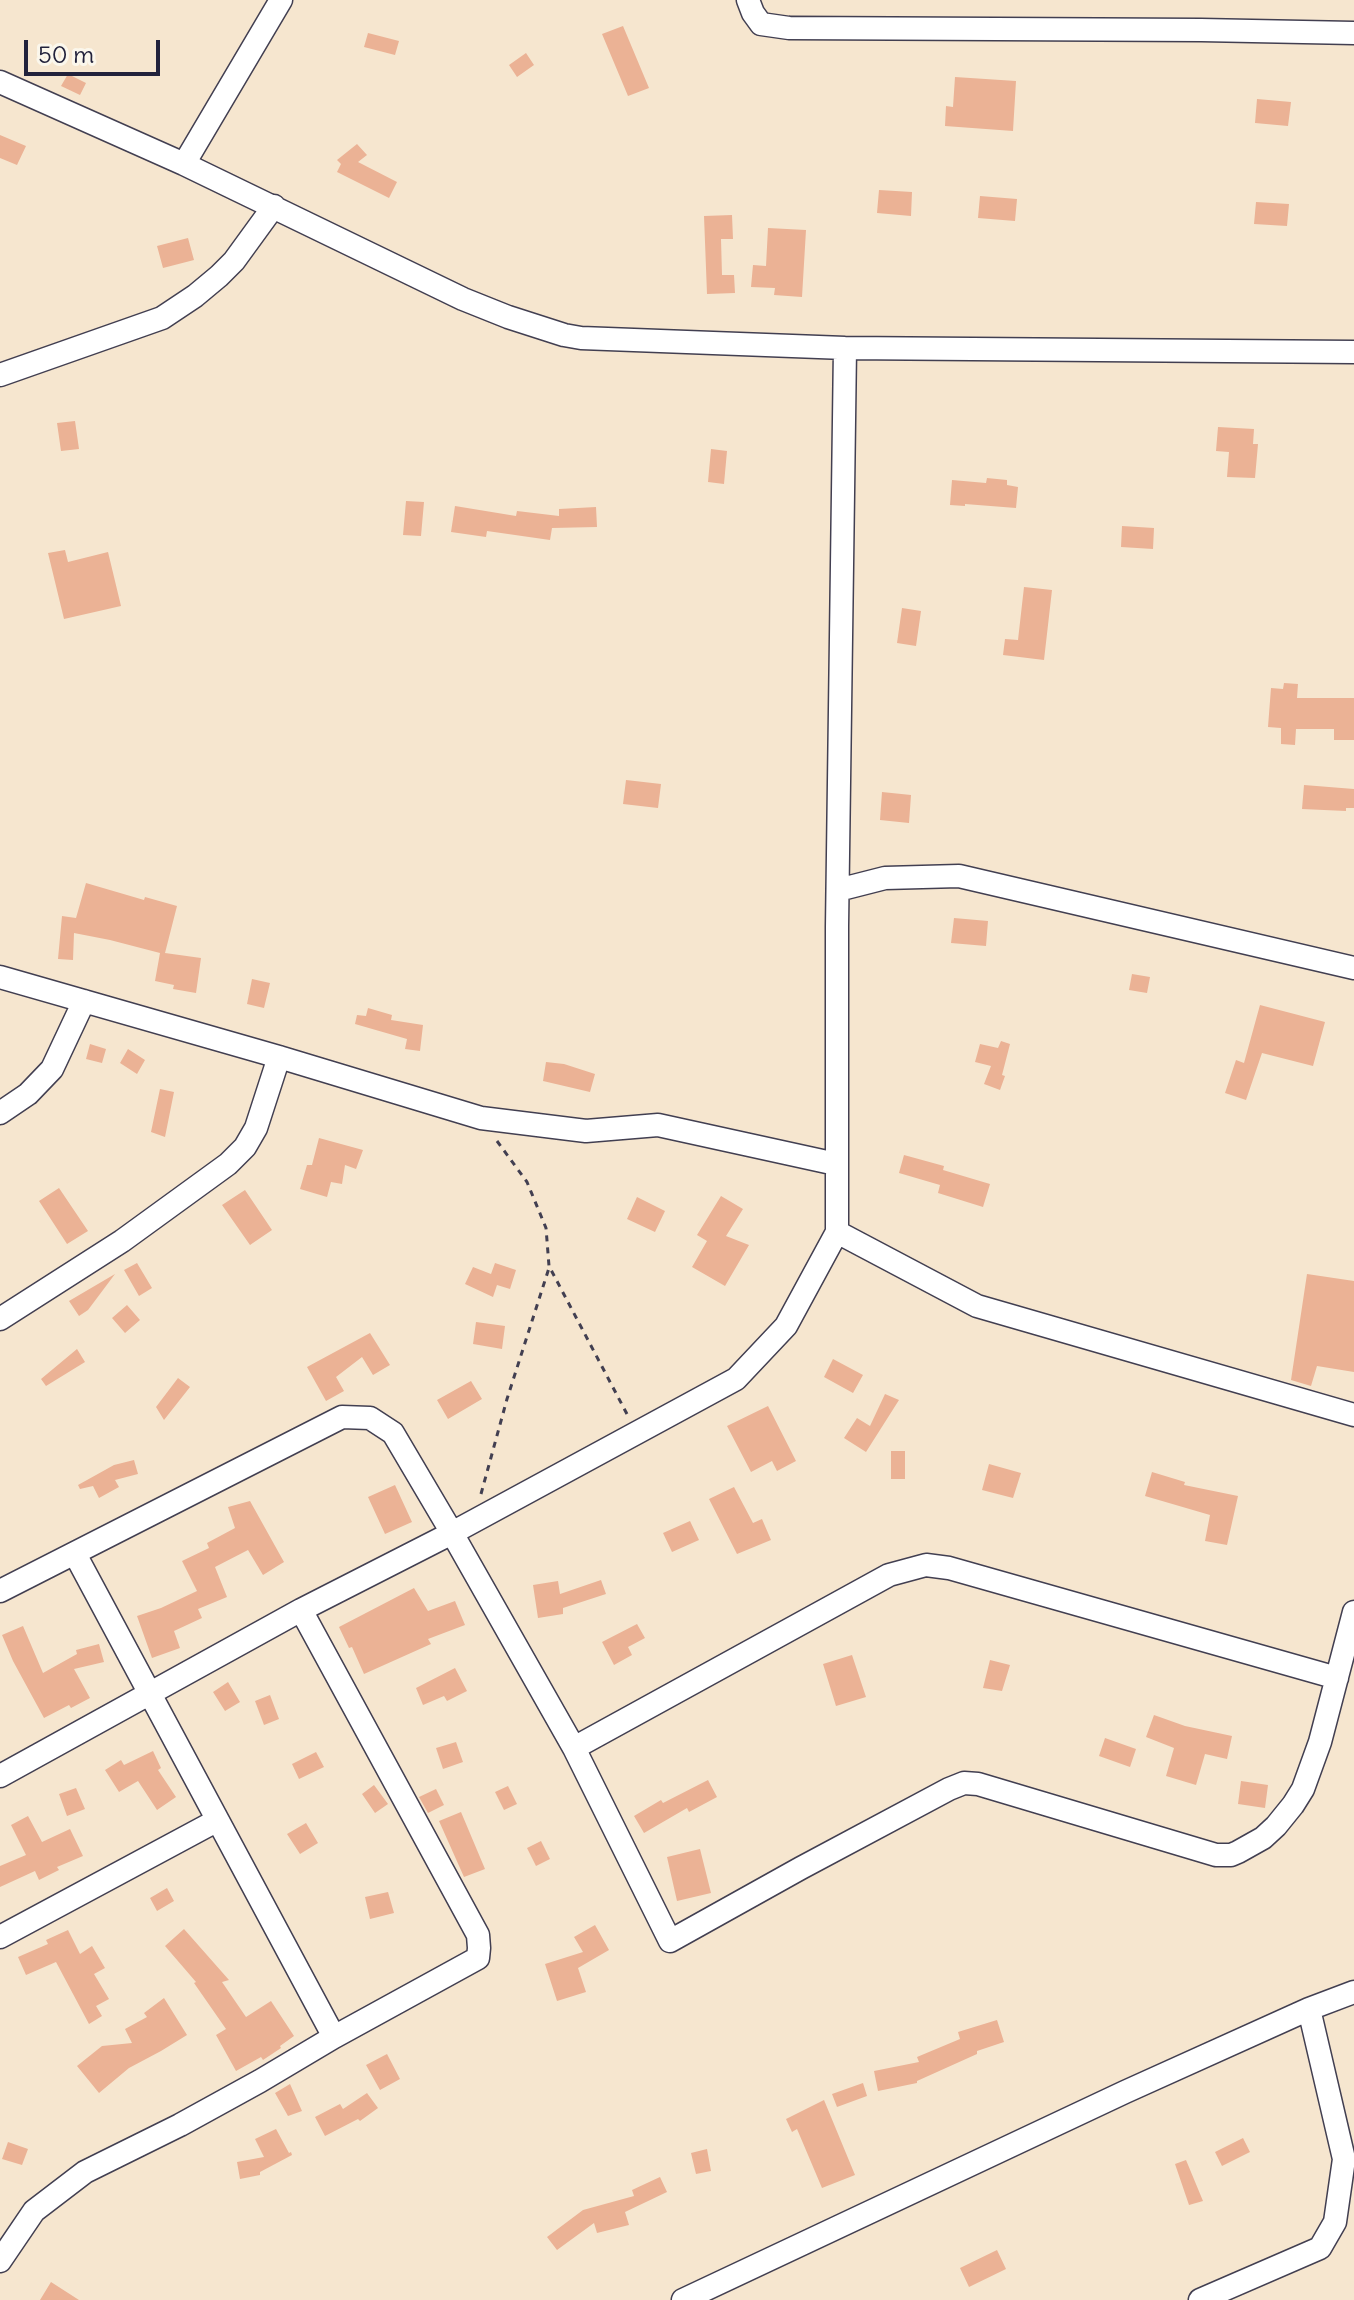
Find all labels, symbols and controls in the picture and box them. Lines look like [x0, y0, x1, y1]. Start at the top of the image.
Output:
scale bar [28, 24, 164, 74]
text: 50 m [38, 39, 94, 69]

